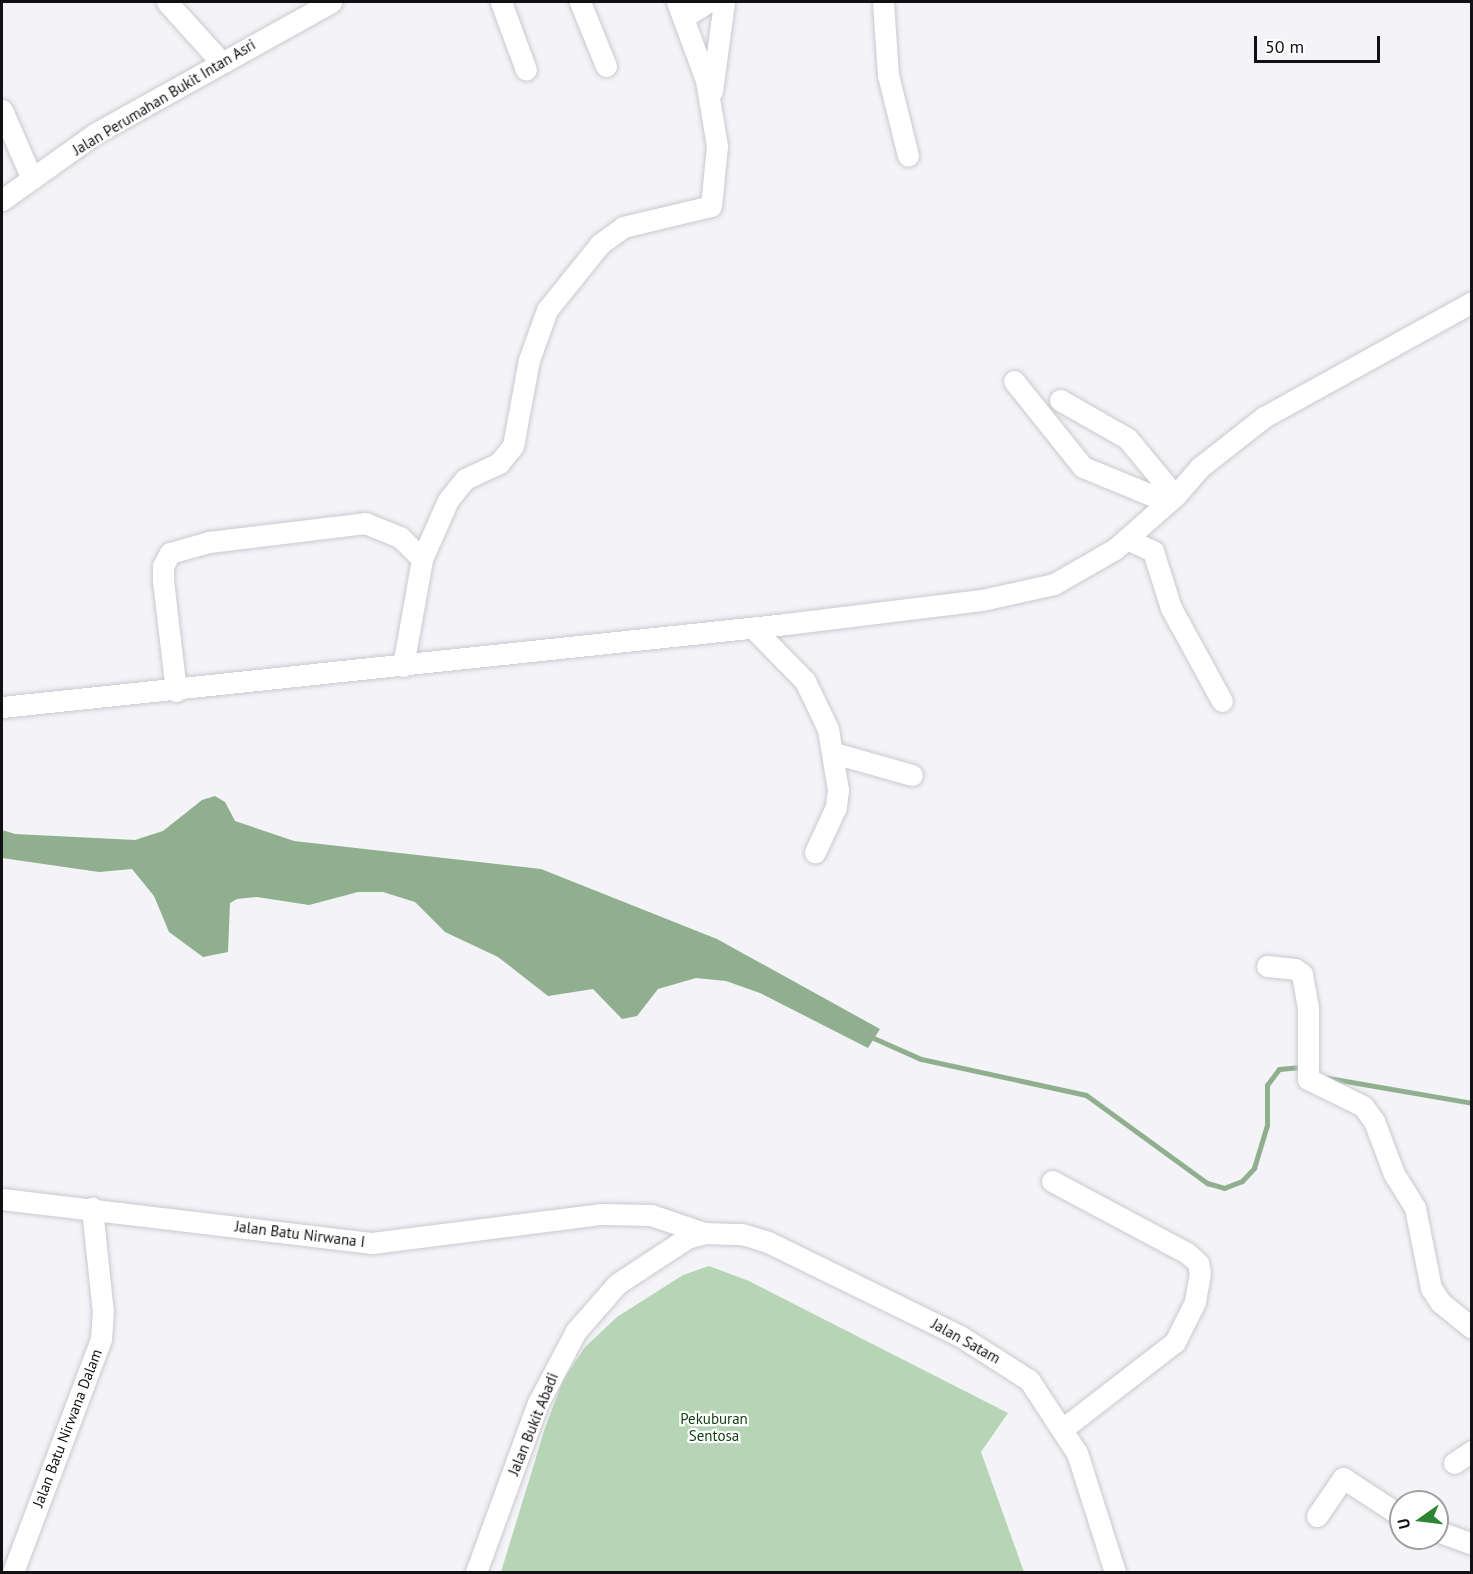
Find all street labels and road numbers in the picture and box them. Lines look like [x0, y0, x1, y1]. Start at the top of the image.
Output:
street label: Jalan Perumahan Bukit Intan Asri [69, 35, 259, 159]
street label: Jalan Batu Nirwana I [234, 1217, 366, 1251]
street label: Jalan Satam [928, 1315, 1004, 1367]
street label: Jalan Batu Nirwana Dalam [29, 1346, 105, 1510]
street label: Jalan Bukit Abadi [504, 1370, 562, 1478]

